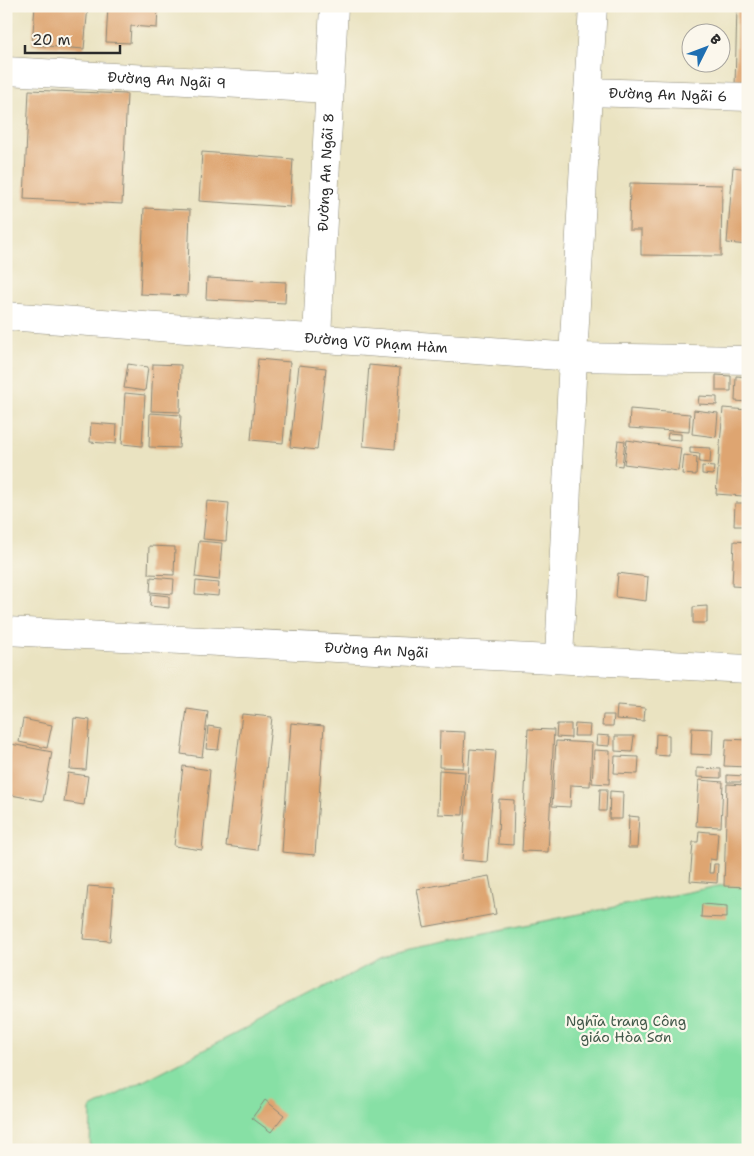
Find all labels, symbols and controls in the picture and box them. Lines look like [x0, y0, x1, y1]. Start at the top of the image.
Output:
scale bar [25, 22, 120, 54]
north arrow [682, 22, 732, 72]
text: 20 m [32, 30, 71, 50]
text: B [706, 30, 725, 49]
street label: Đường An Ngãi 9 [107, 68, 226, 92]
street label: Đường An Ngãi 6 [608, 84, 728, 105]
street label: Đường An Ngãi 8 [313, 113, 337, 232]
street label: Đường Vũ Phạm Hàm [304, 329, 448, 357]
street label: Đường An Ngãi [324, 638, 429, 662]
park label: Nghĩa trang Công giáo Hòa Sơn [566, 1012, 686, 1046]

